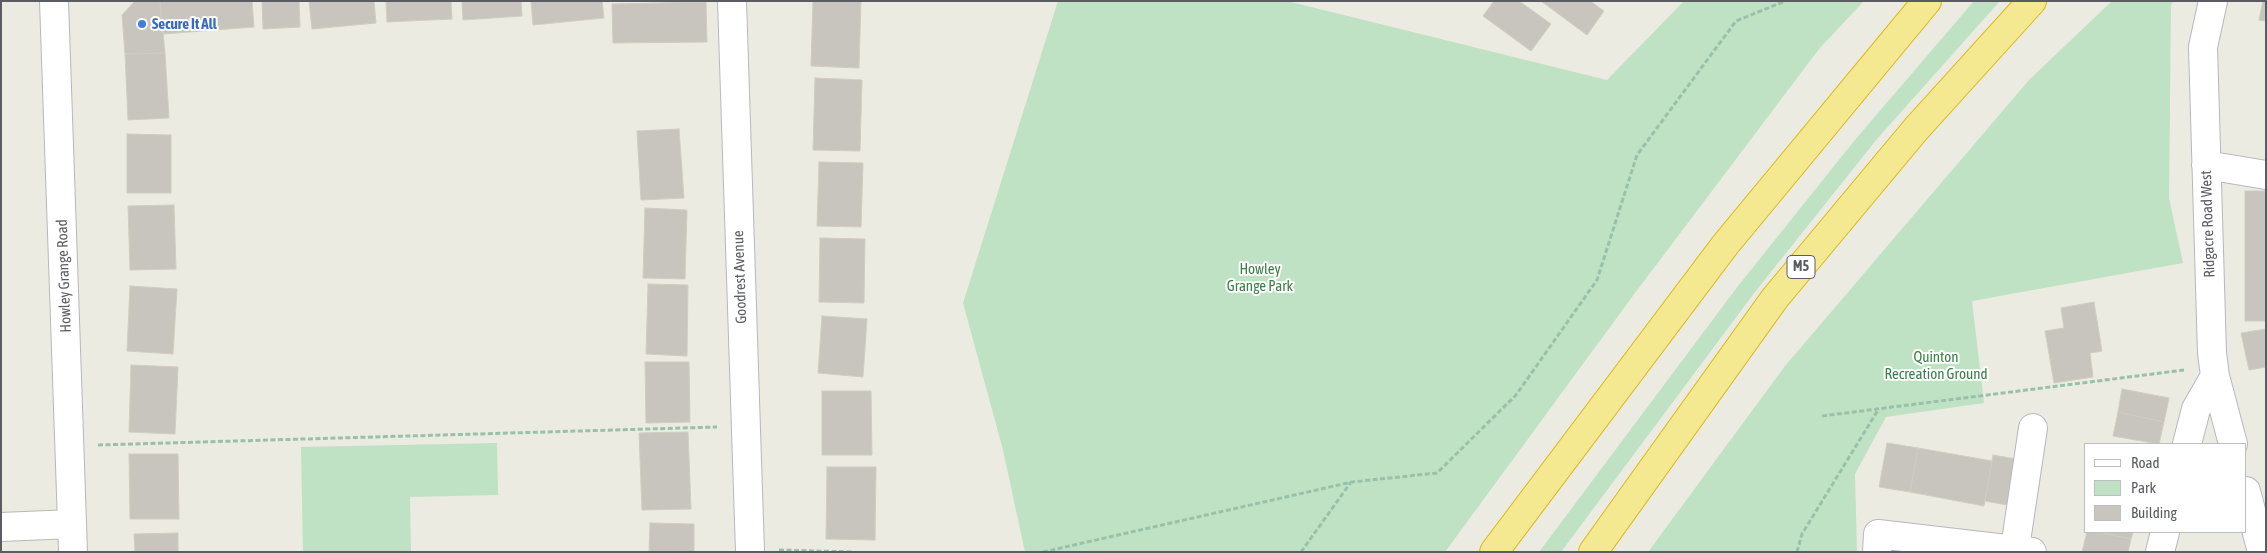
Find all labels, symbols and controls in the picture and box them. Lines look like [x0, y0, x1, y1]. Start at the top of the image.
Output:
place label: Secure It All [152, 15, 217, 33]
marker: Secure It All [136, 18, 148, 30]
street label: Ridgacre Road West [2197, 170, 2219, 278]
street label: Howley Grange Road [53, 219, 75, 333]
street label: Goodrest Avenue [729, 230, 751, 324]
road number: M5 [1787, 256, 1815, 278]
park label: Howley Grange Park [1227, 260, 1293, 295]
park label: Quinton Recreation Ground [1884, 348, 1988, 383]
legend [2084, 443, 2247, 533]
text: Road [2131, 454, 2160, 471]
text: Park [2131, 479, 2156, 496]
text: Building [2131, 504, 2177, 521]

